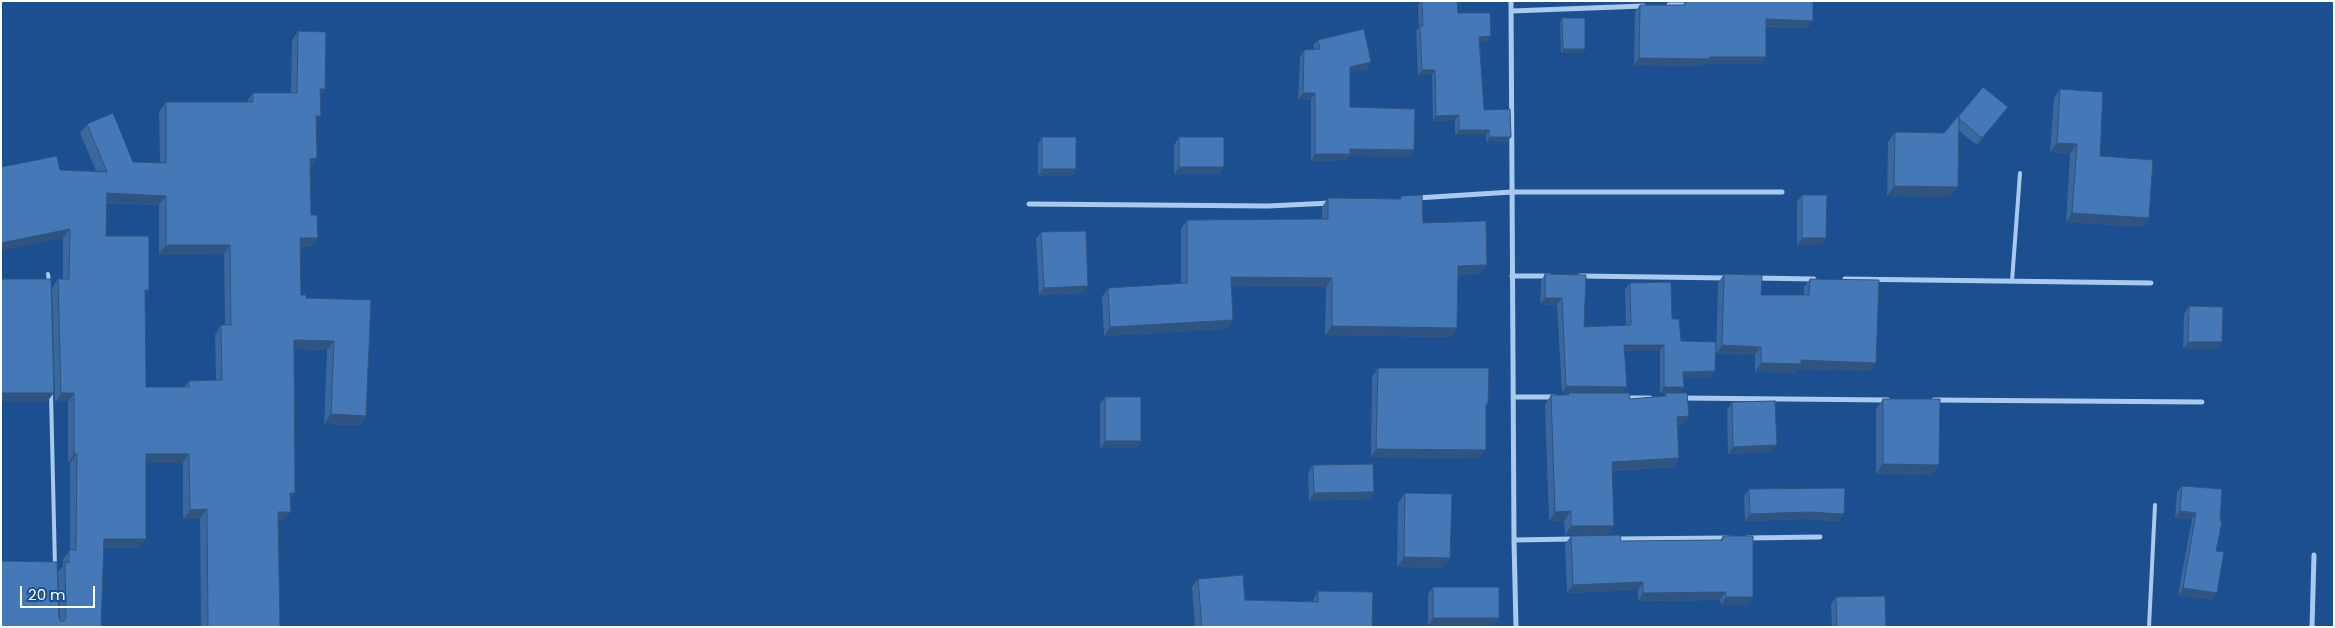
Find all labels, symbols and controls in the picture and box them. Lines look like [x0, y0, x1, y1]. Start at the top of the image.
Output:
scale bar [22, 576, 98, 608]
text: 20 m [28, 584, 66, 605]

